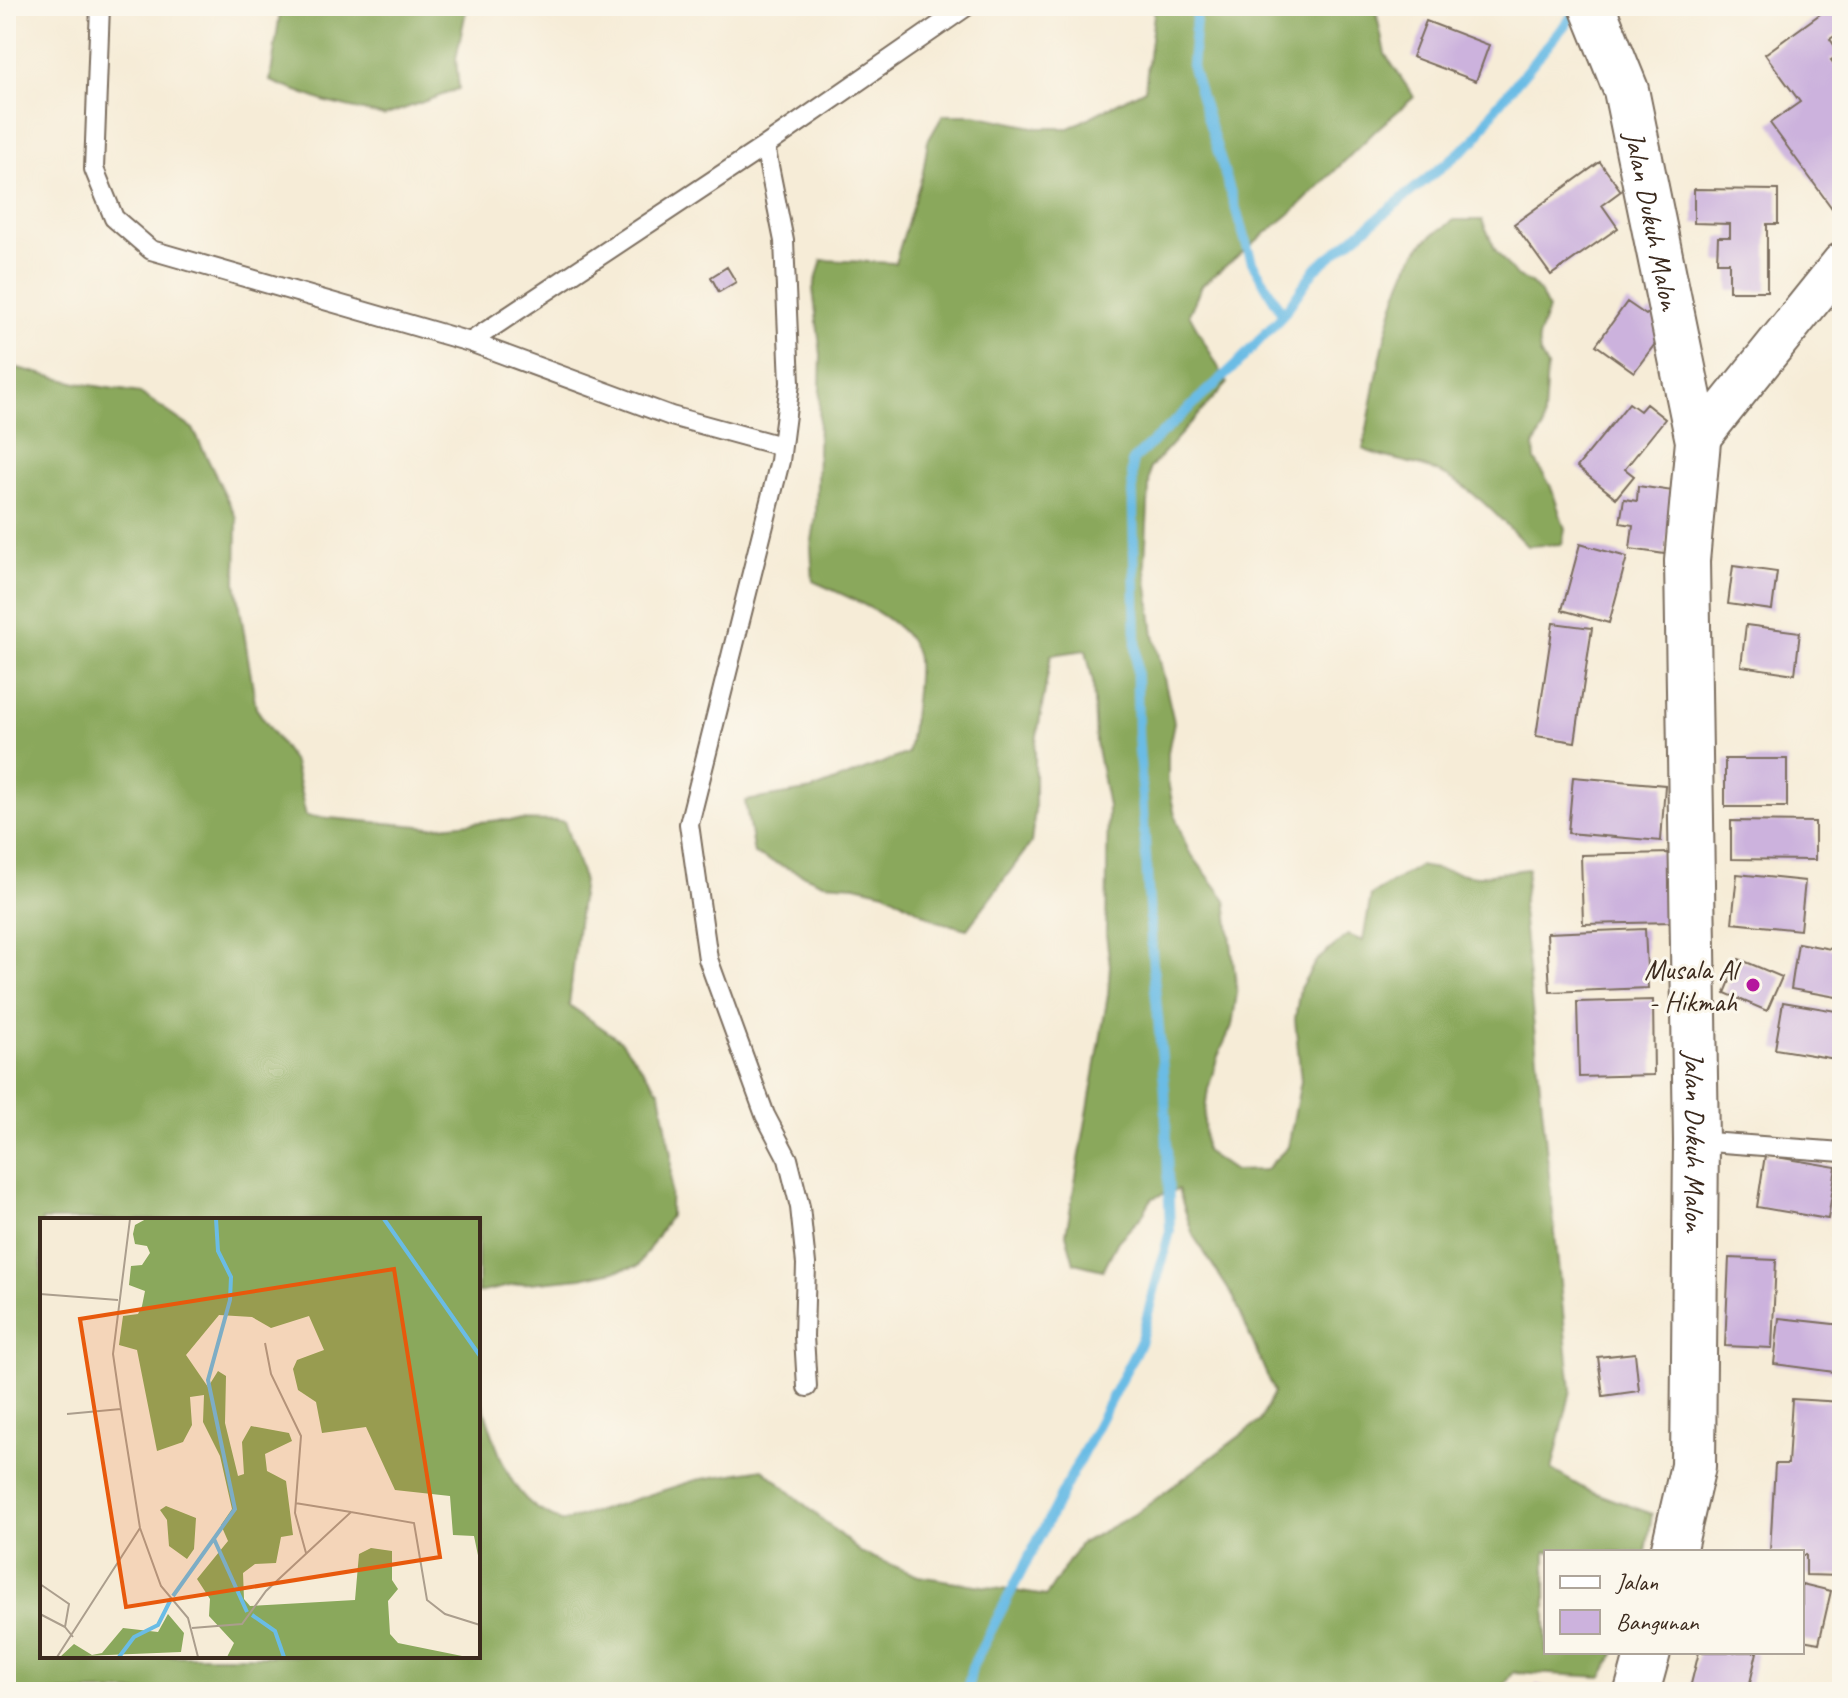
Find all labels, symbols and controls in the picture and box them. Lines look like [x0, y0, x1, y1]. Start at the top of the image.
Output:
street label: Jalan Dukuh Malon [1617, 126, 1688, 315]
place label: Musala Al - Hikmah [1644, 952, 1742, 1019]
marker: Musala Al - Hikmah [1744, 976, 1762, 994]
street label: Jalan Dukuh Malon [1677, 1048, 1713, 1234]
inset map [40, 1218, 480, 1658]
legend [1544, 1550, 1804, 1654]
text: Jalan [1615, 1567, 1658, 1597]
text: Bangunan [1616, 1607, 1700, 1637]

